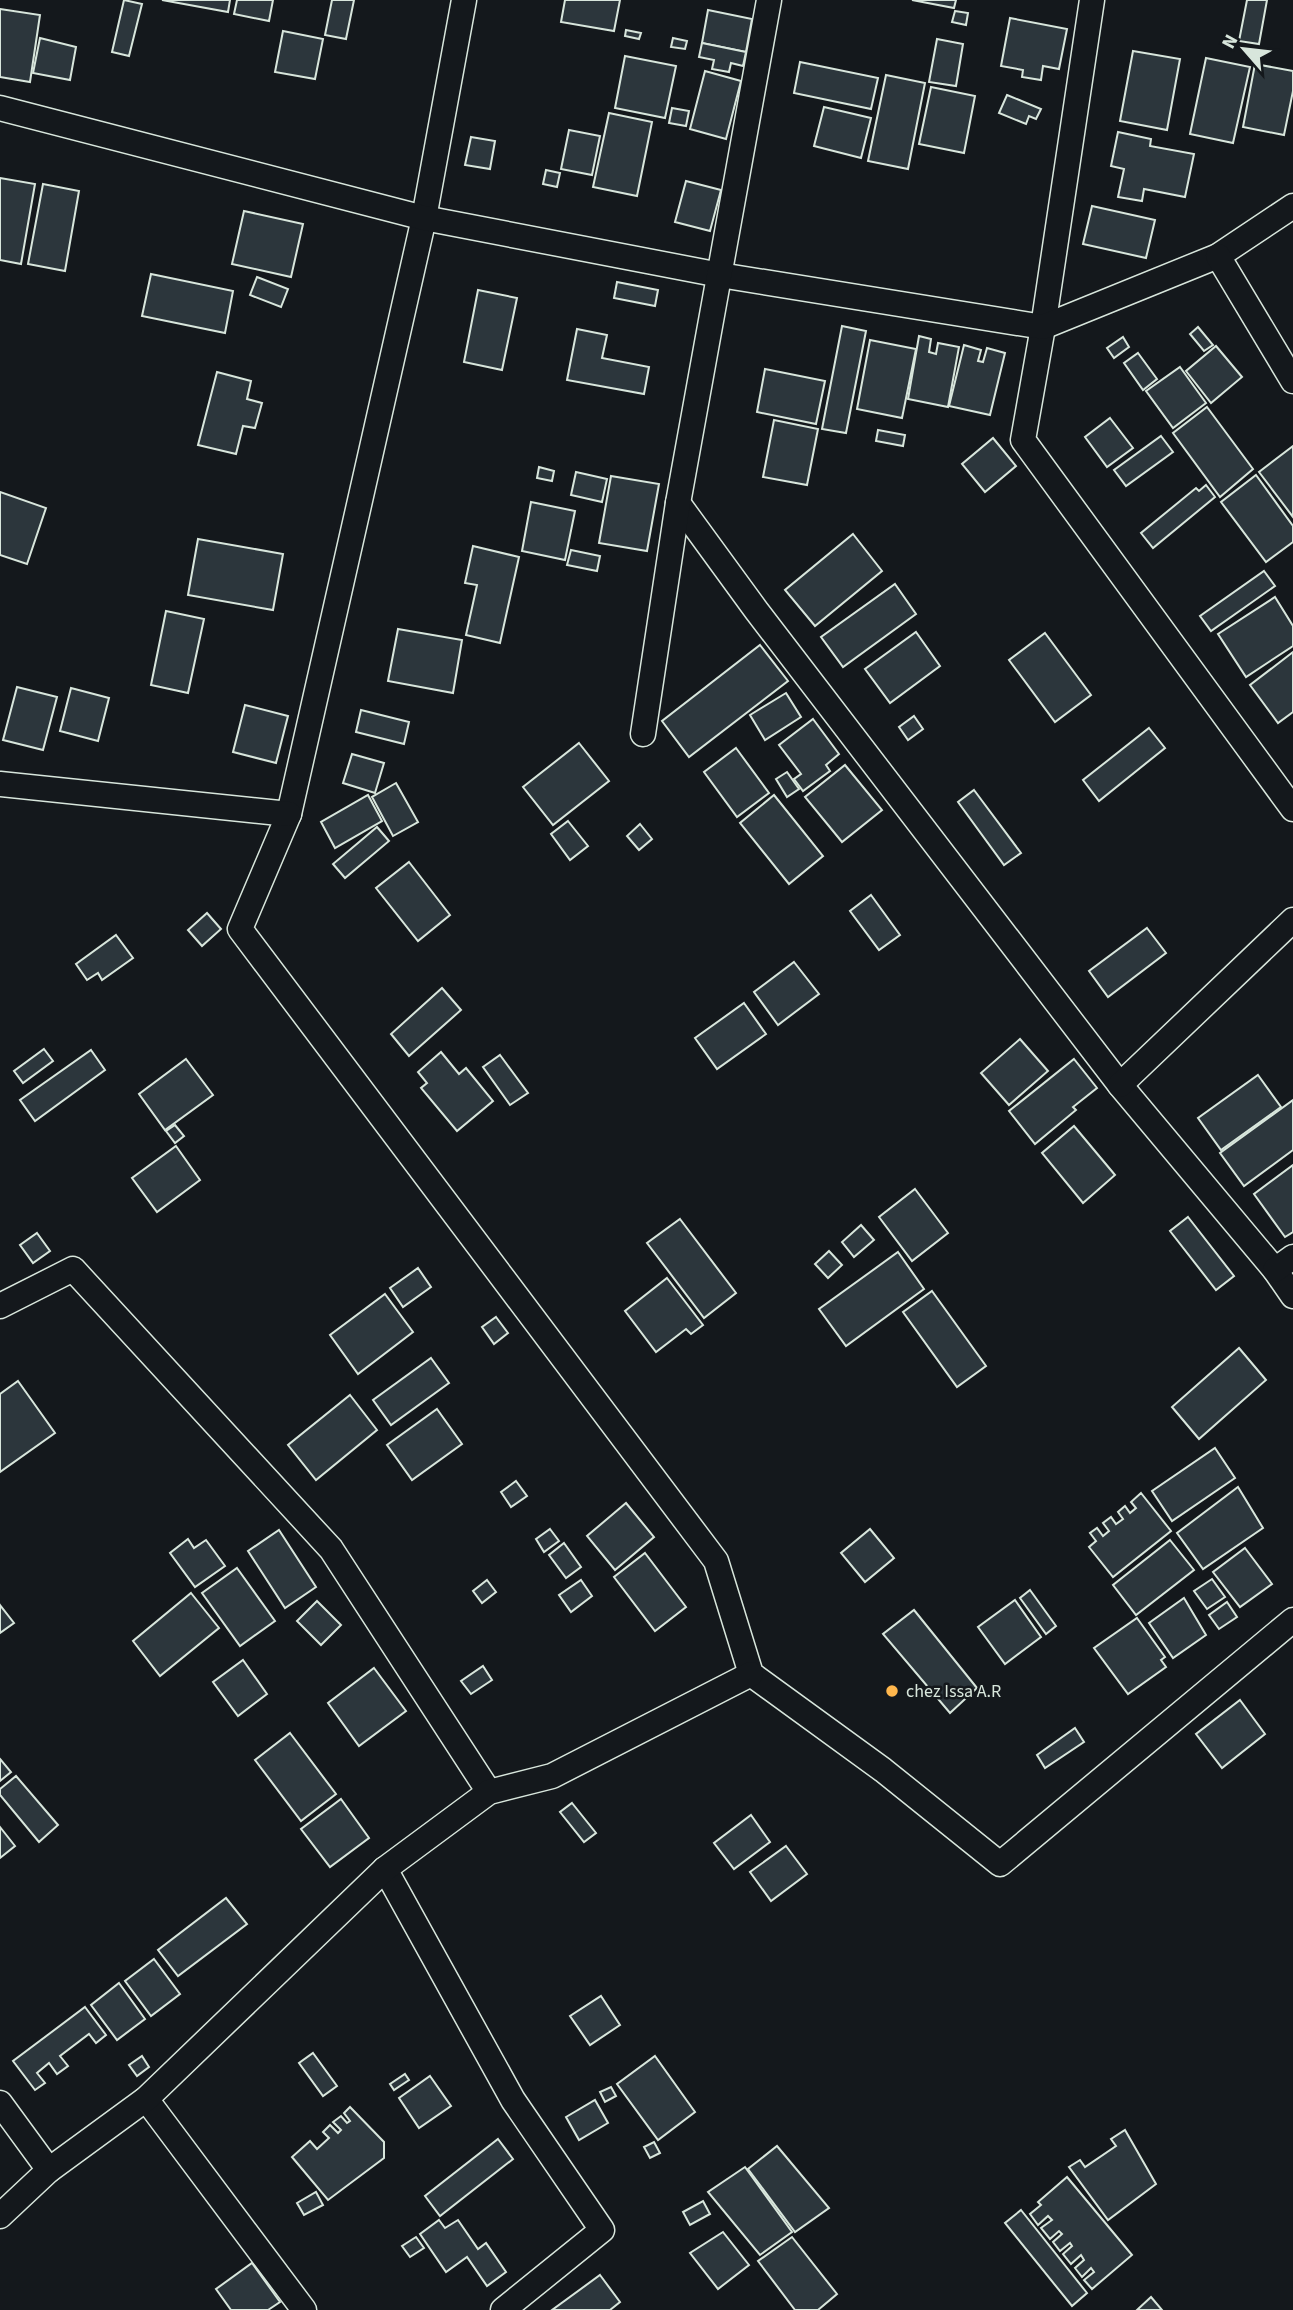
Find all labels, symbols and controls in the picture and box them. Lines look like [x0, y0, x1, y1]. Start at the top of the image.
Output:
north arrow [1209, 14, 1279, 84]
text: N [1215, 30, 1245, 54]
place label: chez Issa A.R [906, 1679, 1001, 1704]
marker: chez Issa A.R [884, 1683, 900, 1699]

